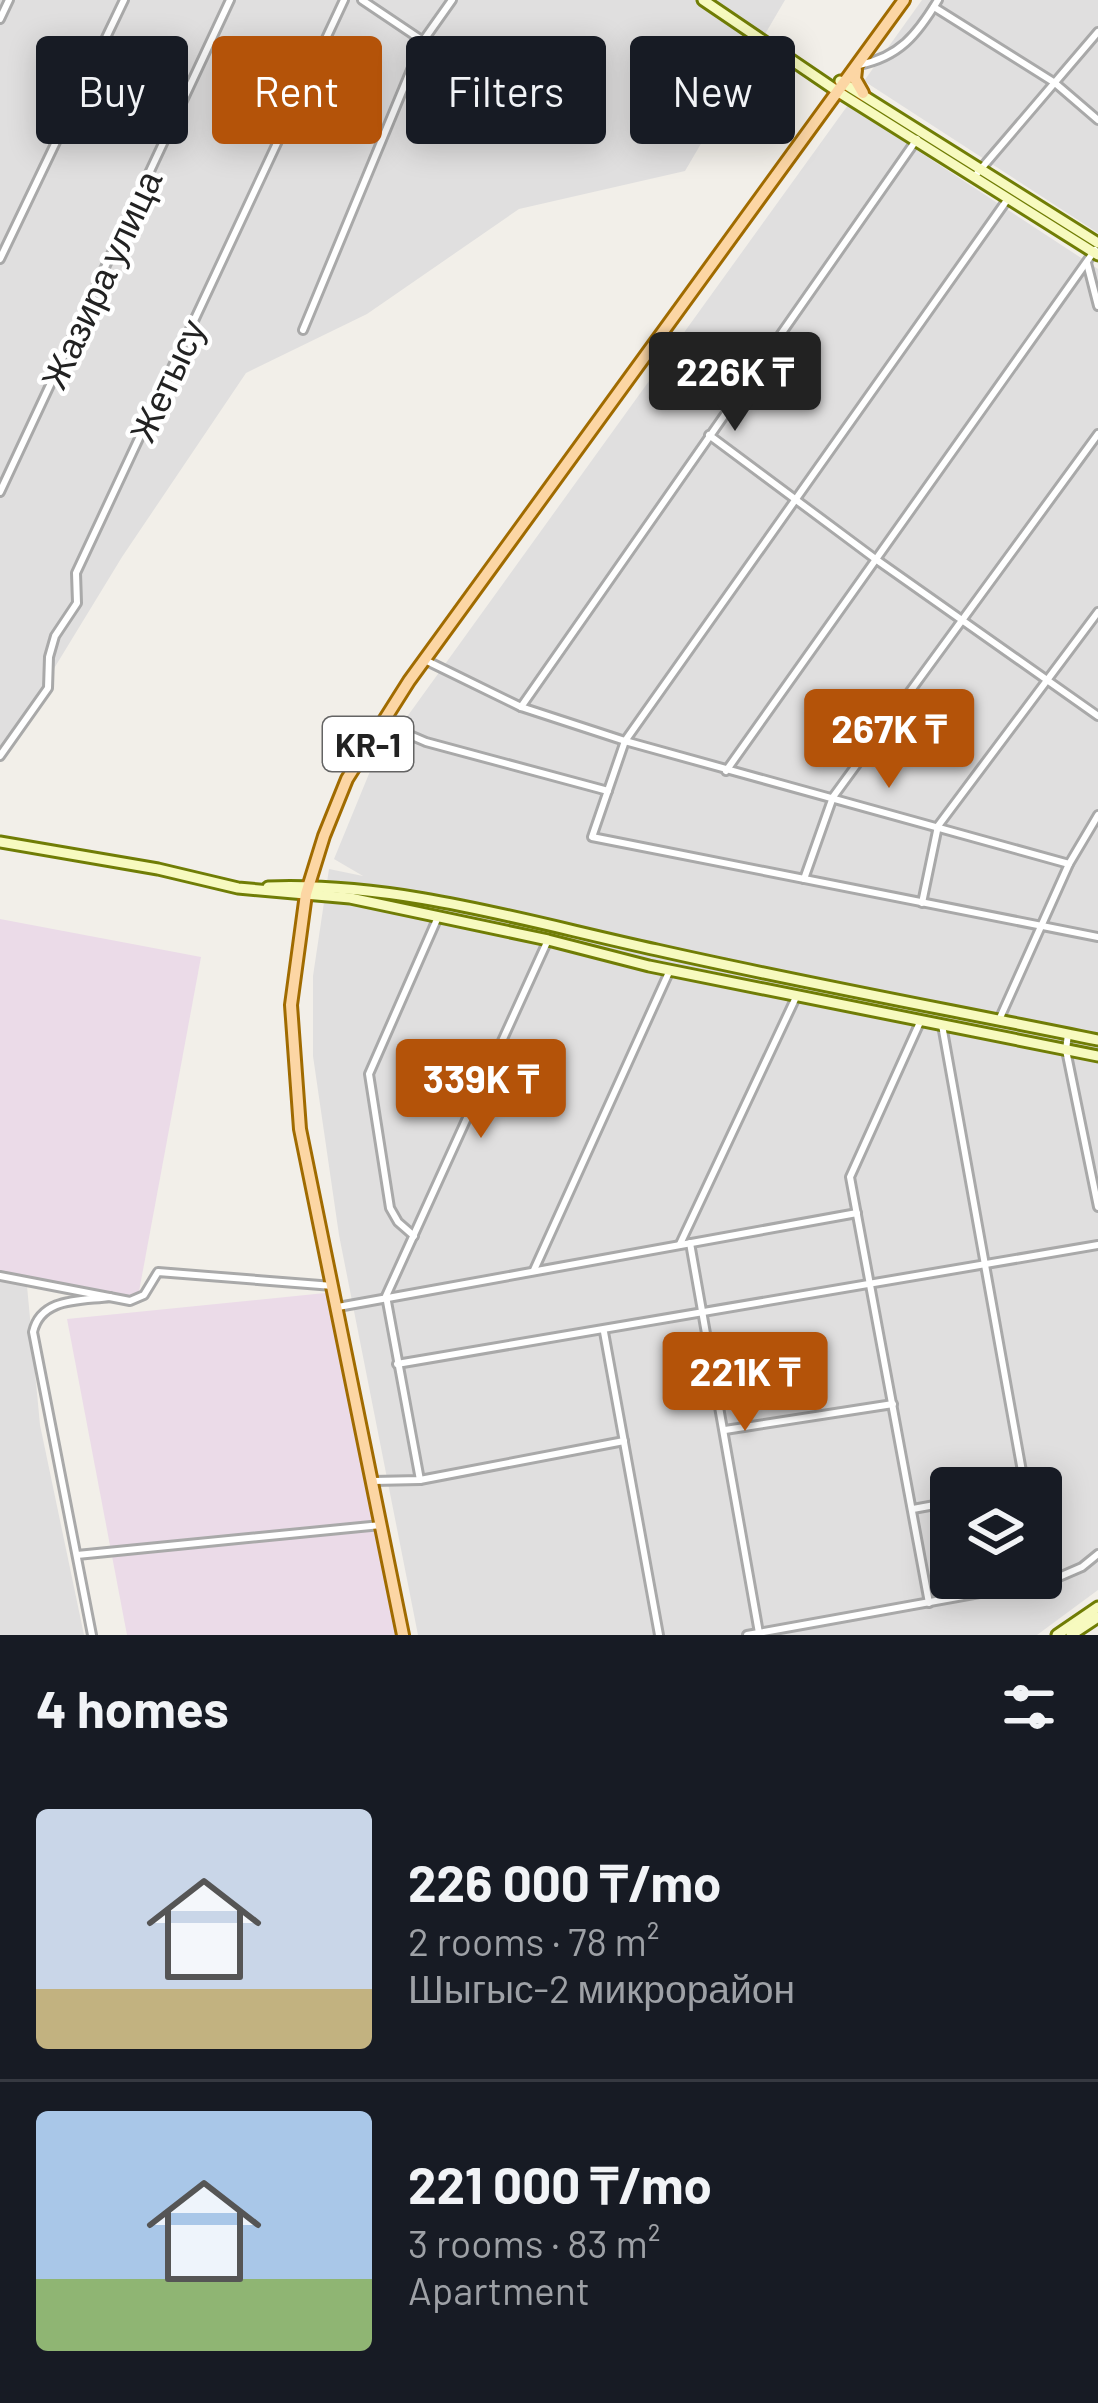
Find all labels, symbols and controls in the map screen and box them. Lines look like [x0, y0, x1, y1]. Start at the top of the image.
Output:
chip: Buy [36, 36, 188, 144]
chip: Rent [212, 36, 382, 144]
chip: Filters [406, 36, 606, 144]
chip: New [630, 36, 795, 144]
street label: Жазира улица [31, 162, 171, 395]
street label: Жетысу [119, 312, 214, 448]
pin: 226K ₸ [637, 332, 833, 434]
text: 226K ₸ [676, 347, 794, 394]
pin: 267K ₸ [791, 689, 987, 791]
text: 267K ₸ [831, 704, 947, 751]
road number: KR-1 [323, 717, 413, 771]
pin: 339K ₸ [383, 1039, 579, 1141]
text: 339K ₸ [423, 1054, 539, 1101]
pin: 221K ₸ [647, 1332, 843, 1434]
text: 221K ₸ [690, 1347, 800, 1394]
map controls [930, 1467, 1062, 1599]
button: layers [930, 1467, 1062, 1599]
icon: filters [996, 1674, 1062, 1740]
text: 4 homes [36, 1677, 229, 1738]
text: 226 000 ₸/mo [408, 1851, 721, 1912]
icon: home [132, 1857, 276, 2001]
text: 2 rooms · 78 m² [408, 1917, 660, 1964]
text: Шыгыс-2 микрорайон [408, 1964, 795, 2011]
text: 221 000 ₸/mo [408, 2153, 712, 2214]
icon: home [132, 2159, 276, 2303]
text: 3 rooms · 83 m² [408, 2219, 660, 2266]
text: Apartment [408, 2266, 590, 2313]

